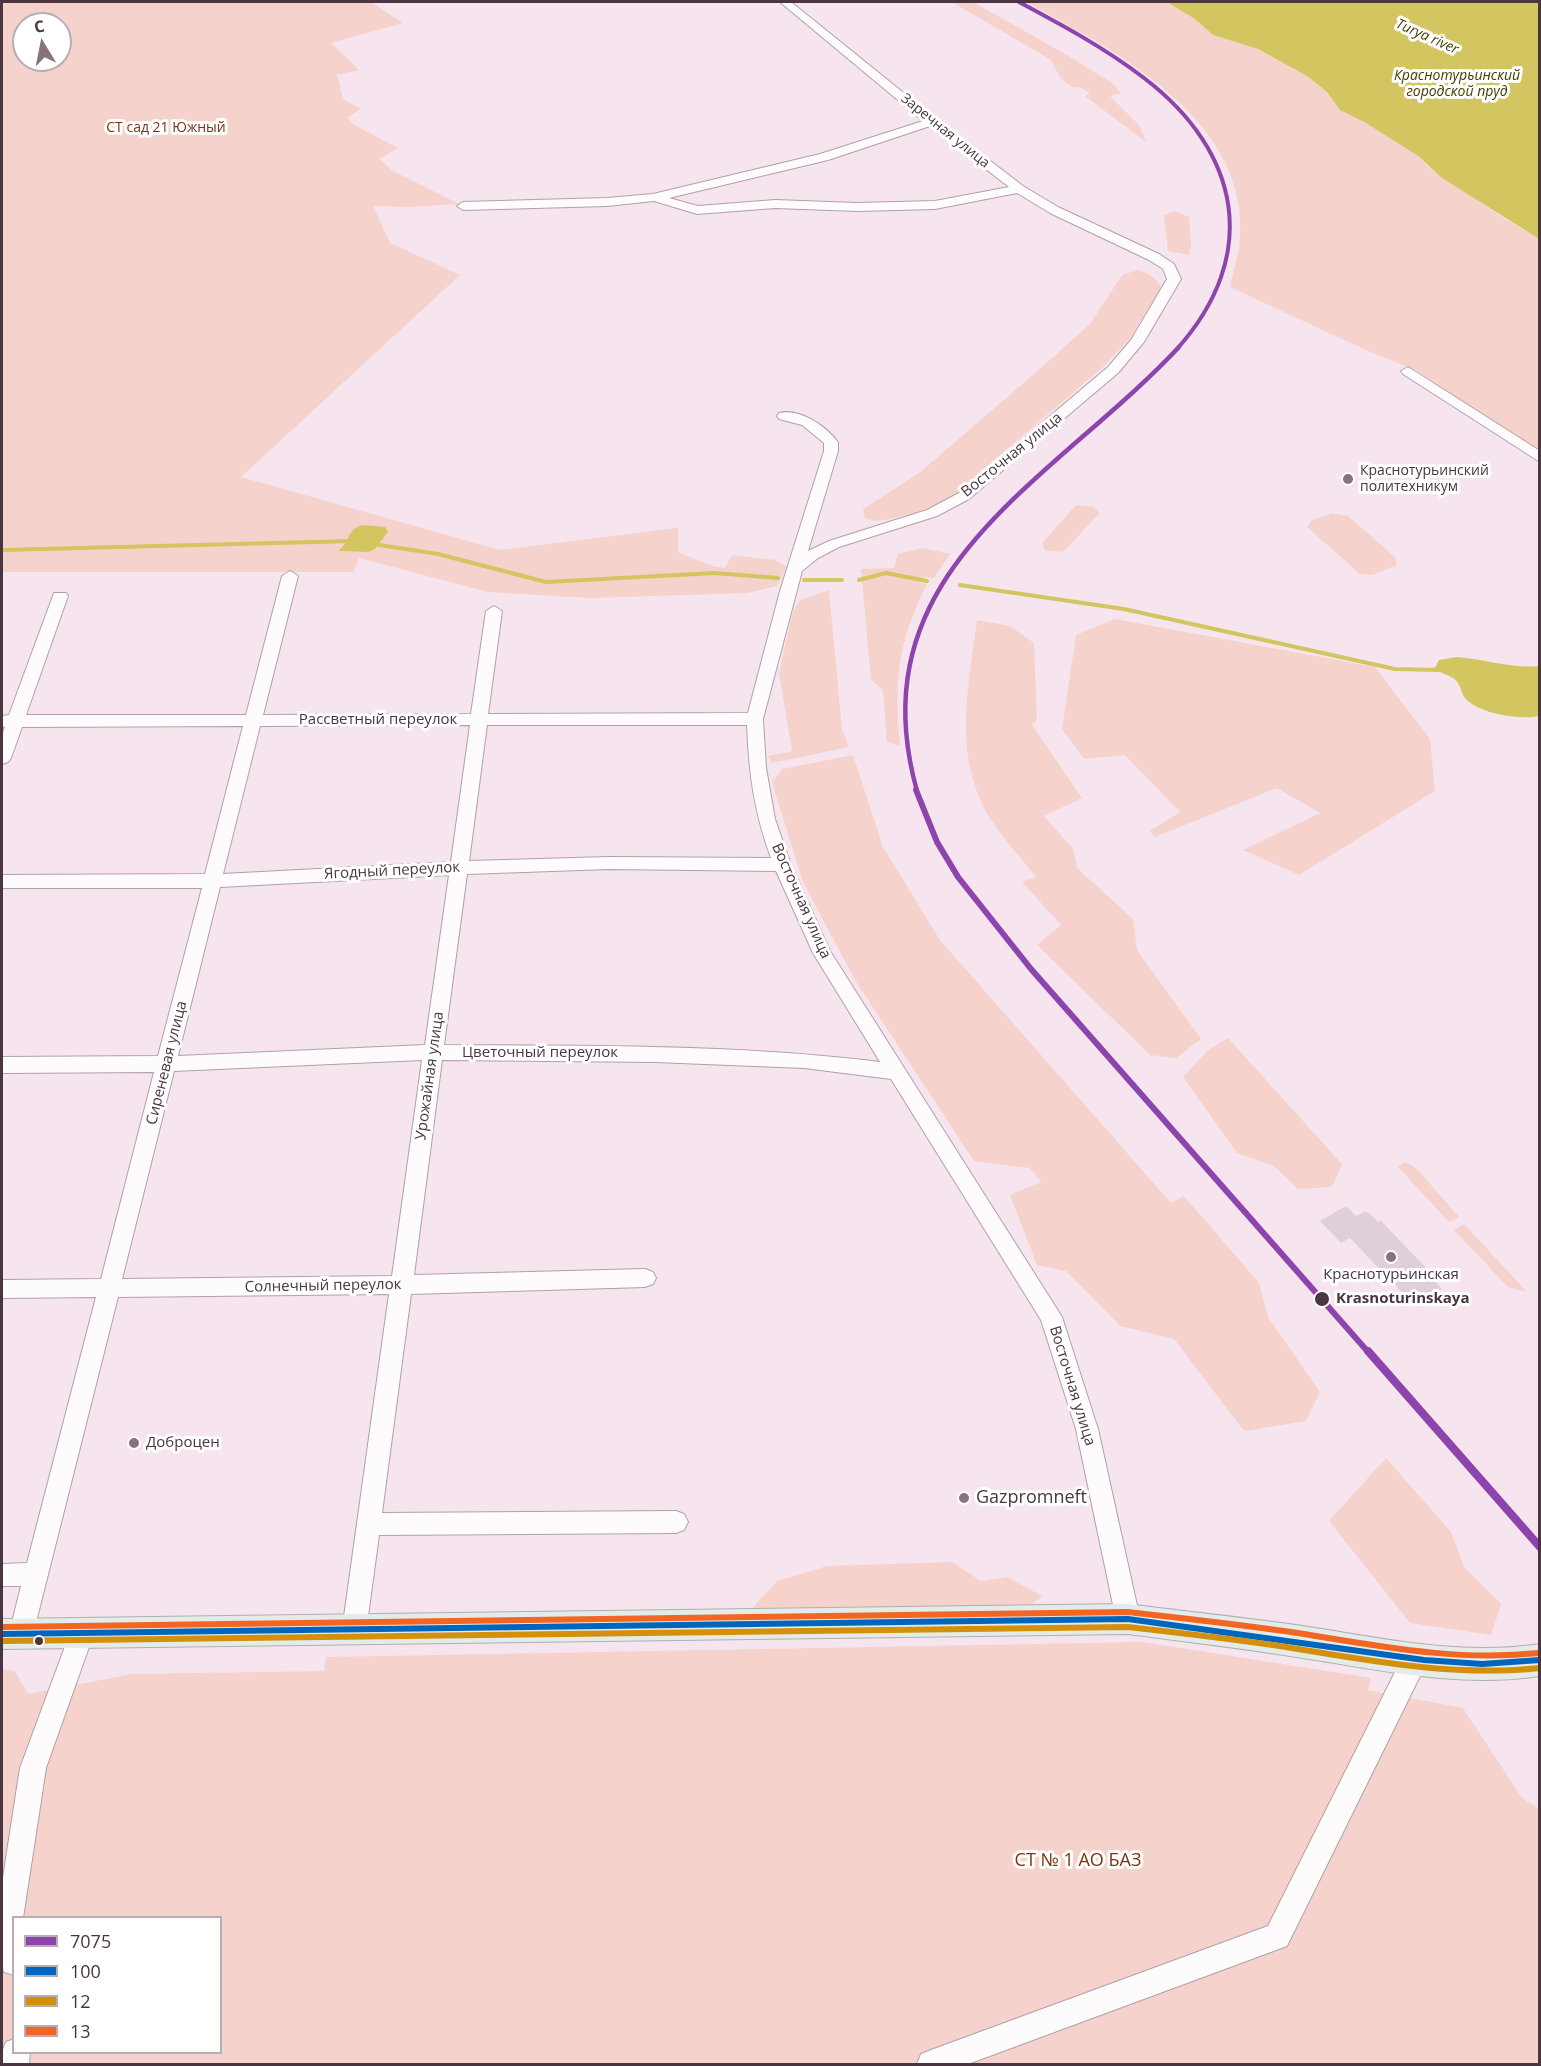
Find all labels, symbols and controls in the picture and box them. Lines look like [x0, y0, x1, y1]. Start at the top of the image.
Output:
north arrow [12, 12, 72, 72]
text: С [32, 15, 46, 38]
water label: Turya river [1393, 16, 1461, 58]
water label: Краснотурьинский городской пруд [1394, 68, 1520, 100]
street label: Заречная улица [897, 90, 993, 172]
park label: СТ сад 21 Южный [106, 120, 226, 136]
street label: Восточная улица [958, 409, 1066, 501]
place label: Краснотурьинский политехникум [1360, 463, 1489, 496]
marker: Краснотурьинский политехникум [1341, 472, 1355, 486]
street label: Рассветный переулок [299, 711, 457, 729]
street label: Восточная улица [767, 840, 835, 962]
street label: Ягодный переулок [324, 858, 460, 884]
street label: Сиреневая улица [143, 999, 191, 1127]
street label: Урожайная улица [412, 1011, 448, 1141]
street label: Цветочный переулок [462, 1044, 618, 1062]
marker: Краснотурьинская [1384, 1250, 1398, 1264]
place label: Краснотурьинская [1323, 1266, 1459, 1284]
street label: Солнечный переулок [244, 1276, 402, 1296]
marker: Krasnoturinskaya [1313, 1290, 1331, 1308]
place label: Krasnoturinskaya [1336, 1290, 1469, 1308]
street label: Восточная улица [1045, 1324, 1099, 1448]
place label: Доброцен [146, 1434, 220, 1452]
marker: Доброцен [127, 1436, 141, 1450]
place label: Gazpromneft [976, 1487, 1087, 1509]
marker: Gazpromneft [957, 1491, 971, 1505]
unlabelled marker [33, 1635, 45, 1647]
park label: СТ № 1 АО БАЗ [1015, 1850, 1141, 1872]
legend [12, 1916, 222, 2054]
text: 7075 [70, 1929, 111, 1953]
text: 100 [70, 1959, 101, 1983]
text: 12 [70, 1989, 91, 2013]
text: 13 [70, 2019, 91, 2043]

